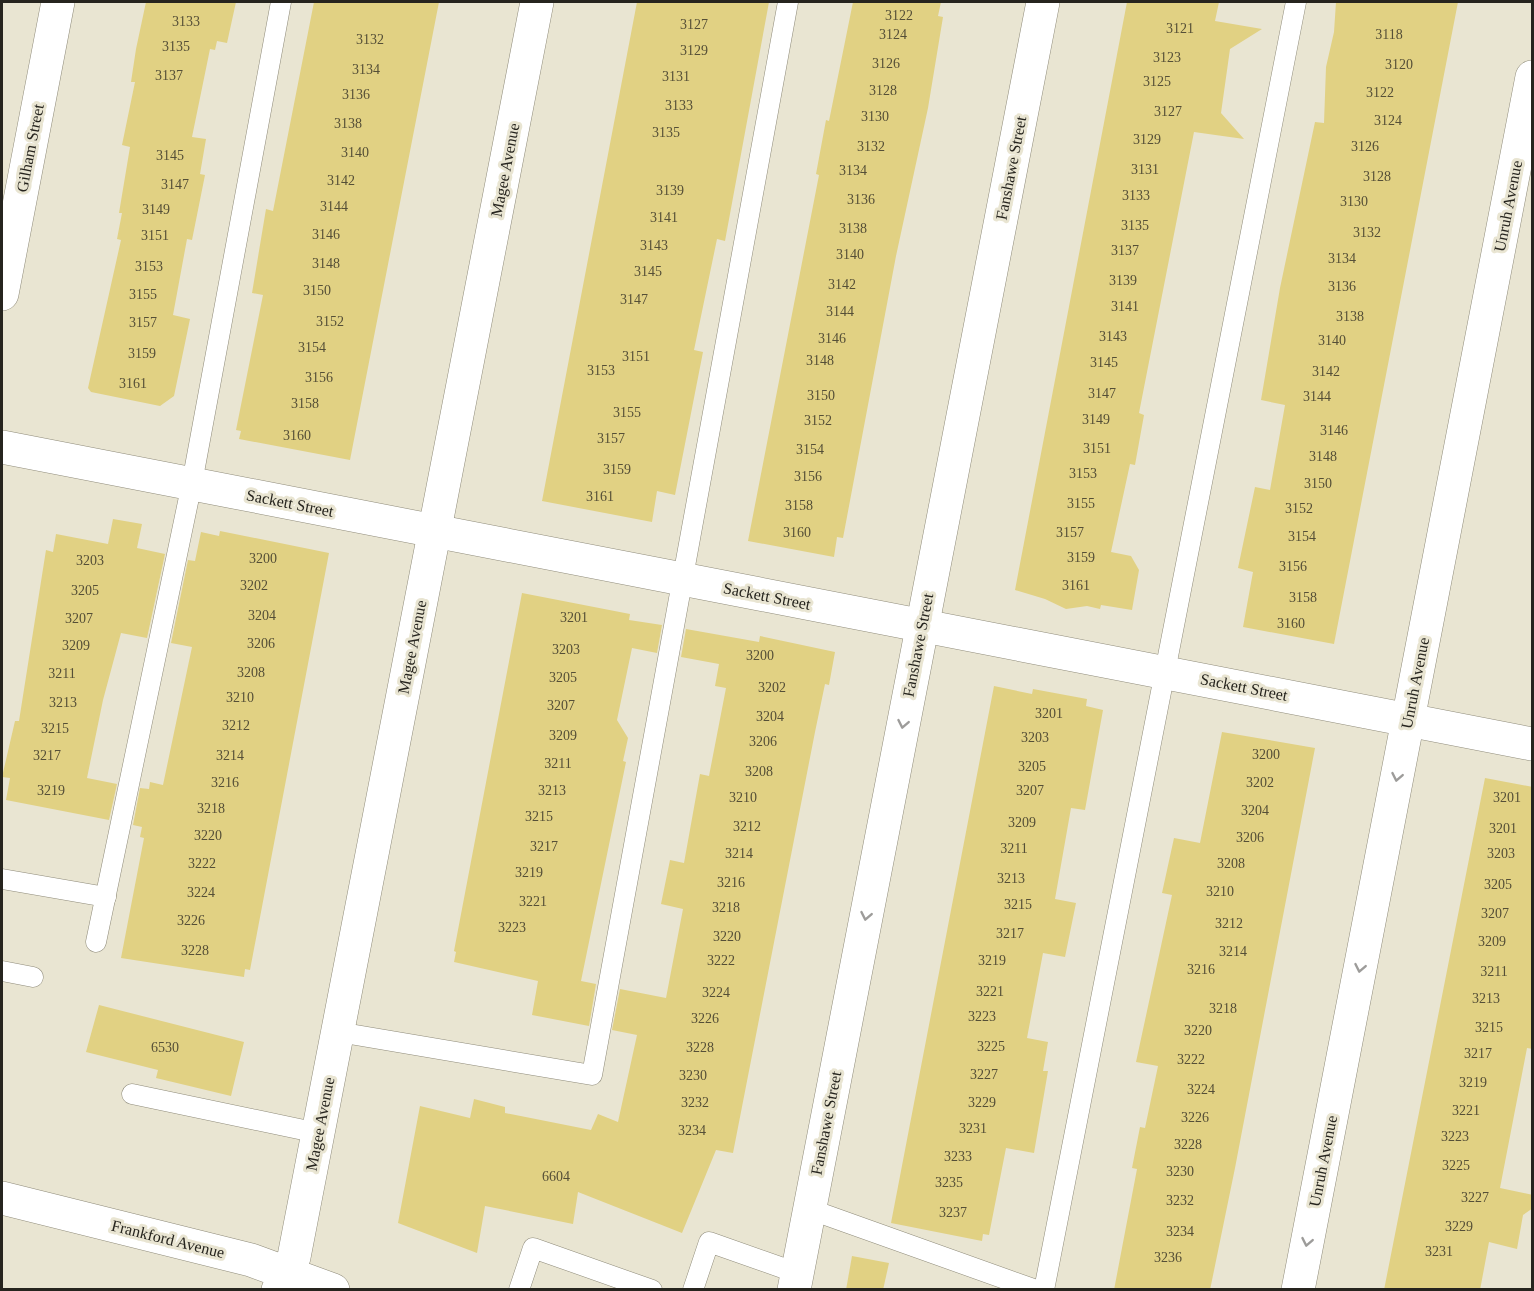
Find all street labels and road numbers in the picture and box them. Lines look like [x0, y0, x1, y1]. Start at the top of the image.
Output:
street label: Gilham Street [13, 102, 47, 193]
street label: Fanshawe Street [993, 114, 1029, 221]
street label: Magee Avenue [488, 122, 523, 219]
street label: Unruh Avenue [1491, 159, 1525, 253]
street label: Sackett Street [245, 486, 336, 520]
street label: Sackett Street [722, 579, 813, 613]
street label: Fanshawe Street [900, 591, 936, 698]
street label: Magee Avenue [395, 599, 430, 696]
street label: Unruh Avenue [1398, 636, 1432, 730]
street label: Sackett Street [1199, 670, 1290, 704]
street label: Fanshawe Street [808, 1069, 844, 1176]
street label: Magee Avenue [303, 1076, 338, 1173]
street label: Unruh Avenue [1306, 1114, 1340, 1208]
street label: Frankford Avenue [110, 1217, 226, 1261]

